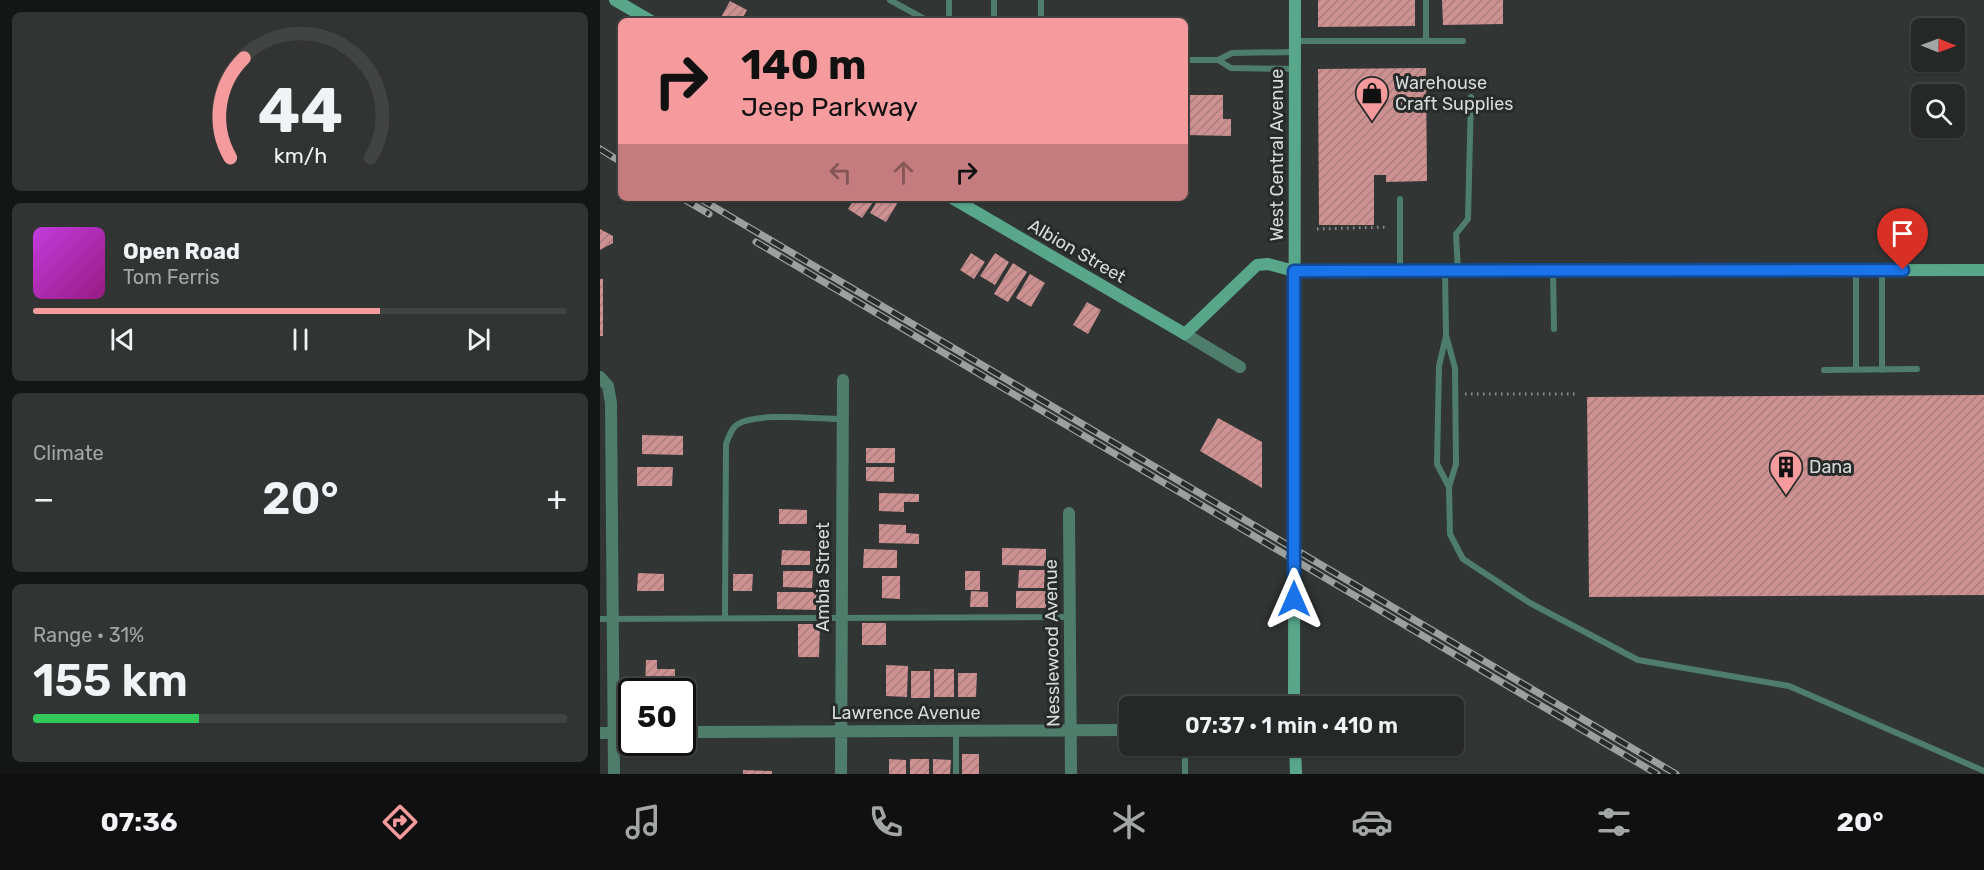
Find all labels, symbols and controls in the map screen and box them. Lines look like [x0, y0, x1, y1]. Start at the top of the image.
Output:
north arrow [1911, 18, 1965, 72]
map controls [1911, 18, 1965, 138]
text: 140 m [741, 40, 867, 90]
icon: right [642, 42, 720, 120]
street label: West Central Avenue [1266, 69, 1288, 241]
place label: Warehouse Craft Supplies [1395, 72, 1513, 115]
text: 44 [257, 74, 343, 148]
shop icon: Warehouse Craft Supplies [1354, 75, 1390, 122]
button: search [1911, 84, 1965, 138]
text: Jeep Parkway [741, 91, 918, 123]
text: km/h [273, 144, 327, 169]
icon: left [824, 156, 857, 189]
icon: ahead [887, 156, 920, 189]
icon: right [950, 156, 983, 189]
pin [1877, 208, 1928, 270]
street label: Albion Street [1024, 214, 1130, 288]
icon: arrive [1886, 217, 1919, 250]
text: Open Road [123, 238, 240, 265]
text: Tom Ferris [123, 265, 220, 289]
icon: previous [106, 323, 139, 356]
icon: pause [284, 323, 317, 356]
icon: next [462, 323, 495, 356]
text: Climate [33, 441, 104, 465]
building icon: Dana [1768, 449, 1804, 496]
place label: Dana [1809, 456, 1852, 478]
text: 20° [262, 472, 339, 525]
text: − [33, 479, 54, 518]
text: + [546, 479, 567, 518]
street label: Ambia Street [812, 522, 834, 632]
street label: Nesslewood Avenue [1040, 559, 1064, 727]
position arrow [1262, 567, 1326, 631]
text: Range · 31% [33, 623, 144, 647]
text: 155 km [33, 654, 188, 707]
speed limit sign: 50 [618, 678, 696, 756]
street label: Lawrence Avenue [831, 702, 981, 724]
text: 07:37 · 1 min · 410 m [1185, 712, 1398, 739]
icon: directions [379, 801, 421, 843]
icon: music [622, 801, 664, 843]
icon: phone [865, 801, 907, 843]
icon: climate [1108, 801, 1150, 843]
icon: car [1351, 801, 1393, 843]
icon: filters [1593, 801, 1635, 843]
text: 07:36 [100, 806, 178, 838]
text: 20° [1836, 806, 1883, 838]

